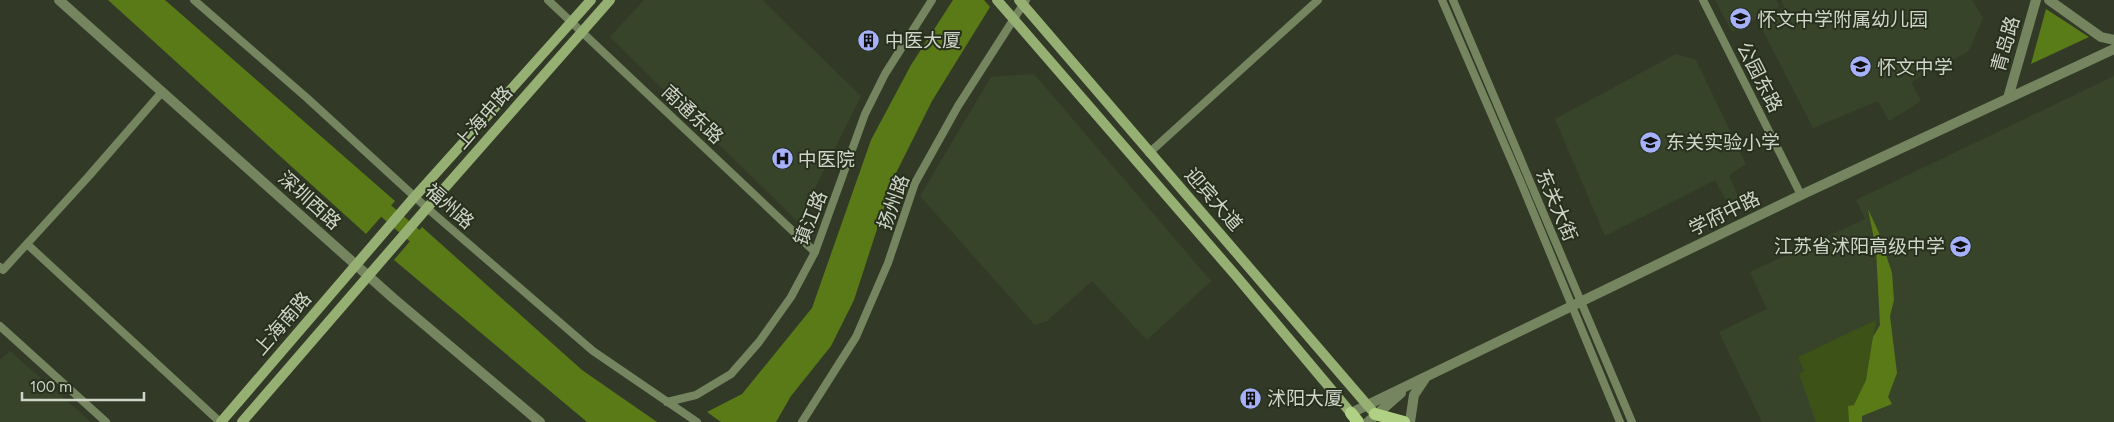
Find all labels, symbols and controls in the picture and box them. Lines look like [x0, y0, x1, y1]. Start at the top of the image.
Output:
school or university icon: 怀文中学附属幼儿园 [1729, 7, 1753, 31]
place label: 怀文中学附属幼儿园 [1757, 8, 1928, 31]
street label: 青岛路 [1987, 14, 2024, 75]
building icon: 中医大厦 [857, 28, 881, 52]
place label: 中医大厦 [885, 29, 961, 52]
street label: 公园东路 [1732, 38, 1787, 116]
school or university icon: 怀文中学 [1849, 55, 1873, 79]
place label: 怀文中学 [1877, 56, 1953, 79]
street label: 南通东路 [657, 80, 728, 149]
street label: 上海中路 [450, 81, 517, 154]
school or university icon: 东关实验小学 [1638, 130, 1662, 154]
place label: 东关实验小学 [1666, 131, 1780, 154]
hospital icon: 中医院 [770, 147, 794, 171]
place label: 中医院 [798, 148, 855, 171]
street label: 迎宾大道 [1180, 163, 1247, 236]
street label: 深圳西路 [274, 166, 346, 234]
street label: 东关大街 [1531, 166, 1582, 245]
street label: 扬州路 [873, 171, 914, 233]
street label: 福州路 [421, 179, 479, 234]
street label: 学府中路 [1685, 186, 1763, 240]
street label: 镇江路 [789, 187, 832, 249]
school or university icon: 江苏省沭阳高级中学 [1949, 234, 1973, 258]
place label: 江苏省沭阳高级中学 [1774, 235, 1945, 258]
street label: 上海南路 [249, 287, 316, 360]
scale bar [22, 370, 145, 402]
text: 100 m [30, 378, 72, 396]
building icon: 沭阳大厦 [1239, 386, 1263, 410]
place label: 沭阳大厦 [1267, 387, 1343, 410]

